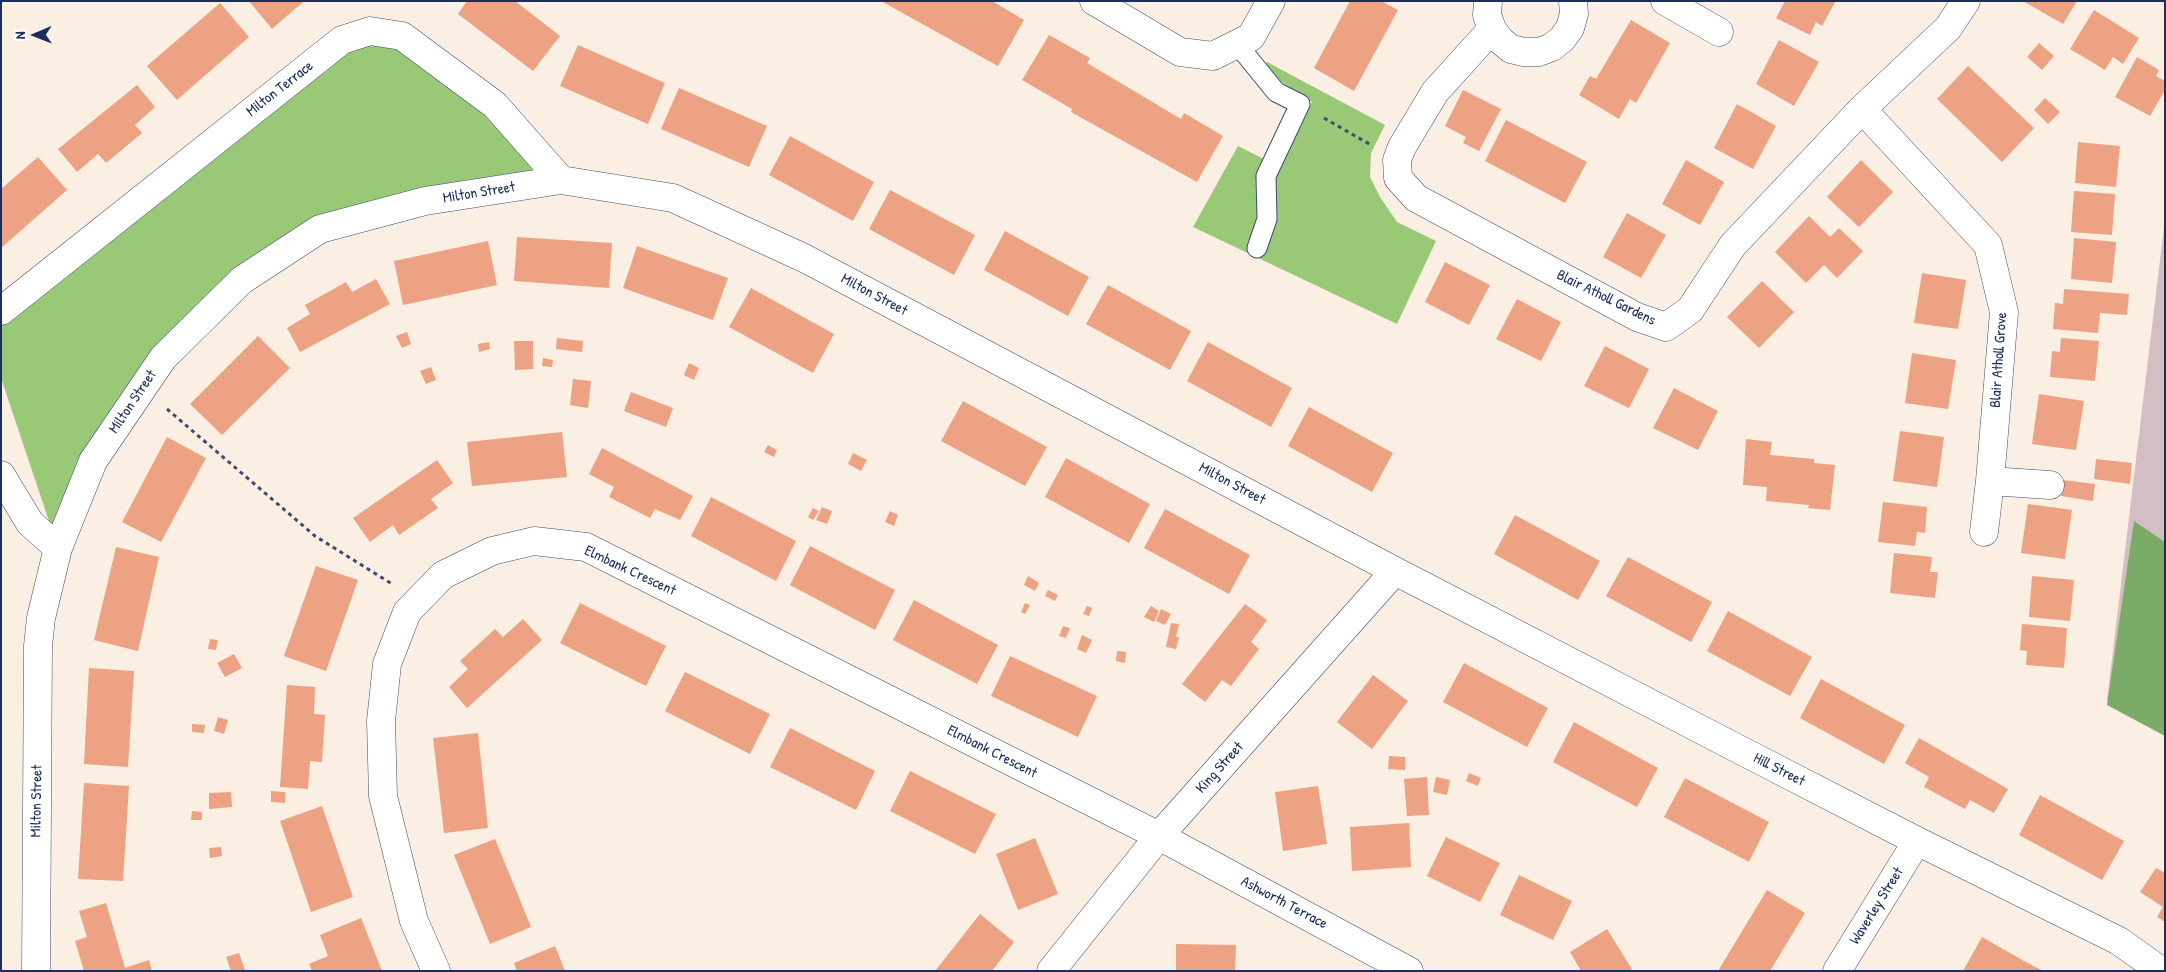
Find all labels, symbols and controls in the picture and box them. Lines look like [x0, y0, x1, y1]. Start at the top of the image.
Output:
north arrow [10, 10, 60, 60]
text: N [10, 31, 29, 39]
street label: Milton Terrace [243, 57, 317, 121]
street label: Milton Street [442, 178, 516, 208]
street label: Blair Atholl Gardens [1554, 266, 1658, 330]
street label: Milton Street [838, 270, 910, 320]
street label: Blair Atholl Grove [1987, 312, 2011, 408]
street label: Milton Street [105, 367, 161, 437]
street label: Milton Street [1196, 459, 1268, 509]
street label: Elmbank Crescent [581, 542, 679, 600]
street label: Elmbank Crescent [944, 722, 1040, 782]
street label: King Street [1192, 739, 1248, 797]
street label: Hill Street [1750, 749, 1808, 791]
street label: Milton Street [27, 765, 47, 837]
street label: Waverley Street [1846, 864, 1908, 948]
street label: Ashworth Terrace [1238, 873, 1330, 933]

